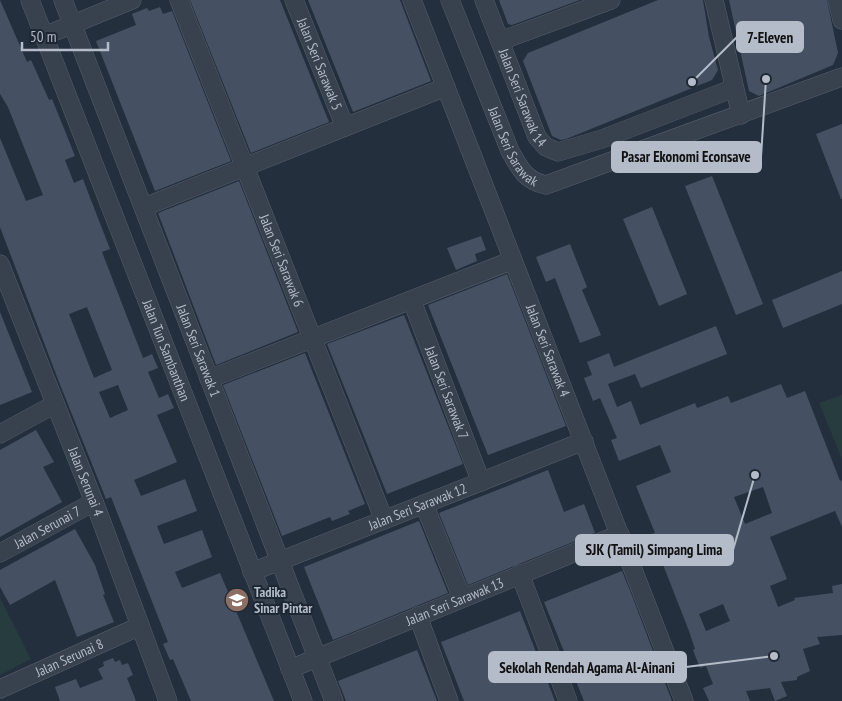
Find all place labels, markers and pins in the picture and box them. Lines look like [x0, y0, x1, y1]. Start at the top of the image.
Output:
callout: 7-Eleven [737, 22, 803, 52]
callout: Pasar Ekonomi Econsave [612, 142, 761, 172]
callout: SJK (Tamil) Simpang Lima [576, 535, 733, 565]
place label: Tadika Sinar Pintar [254, 583, 313, 617]
school or university icon: Tadika Sinar Pintar [224, 587, 250, 613]
callout: Sekolah Rendah Agama Al-Ainani [489, 652, 686, 682]

